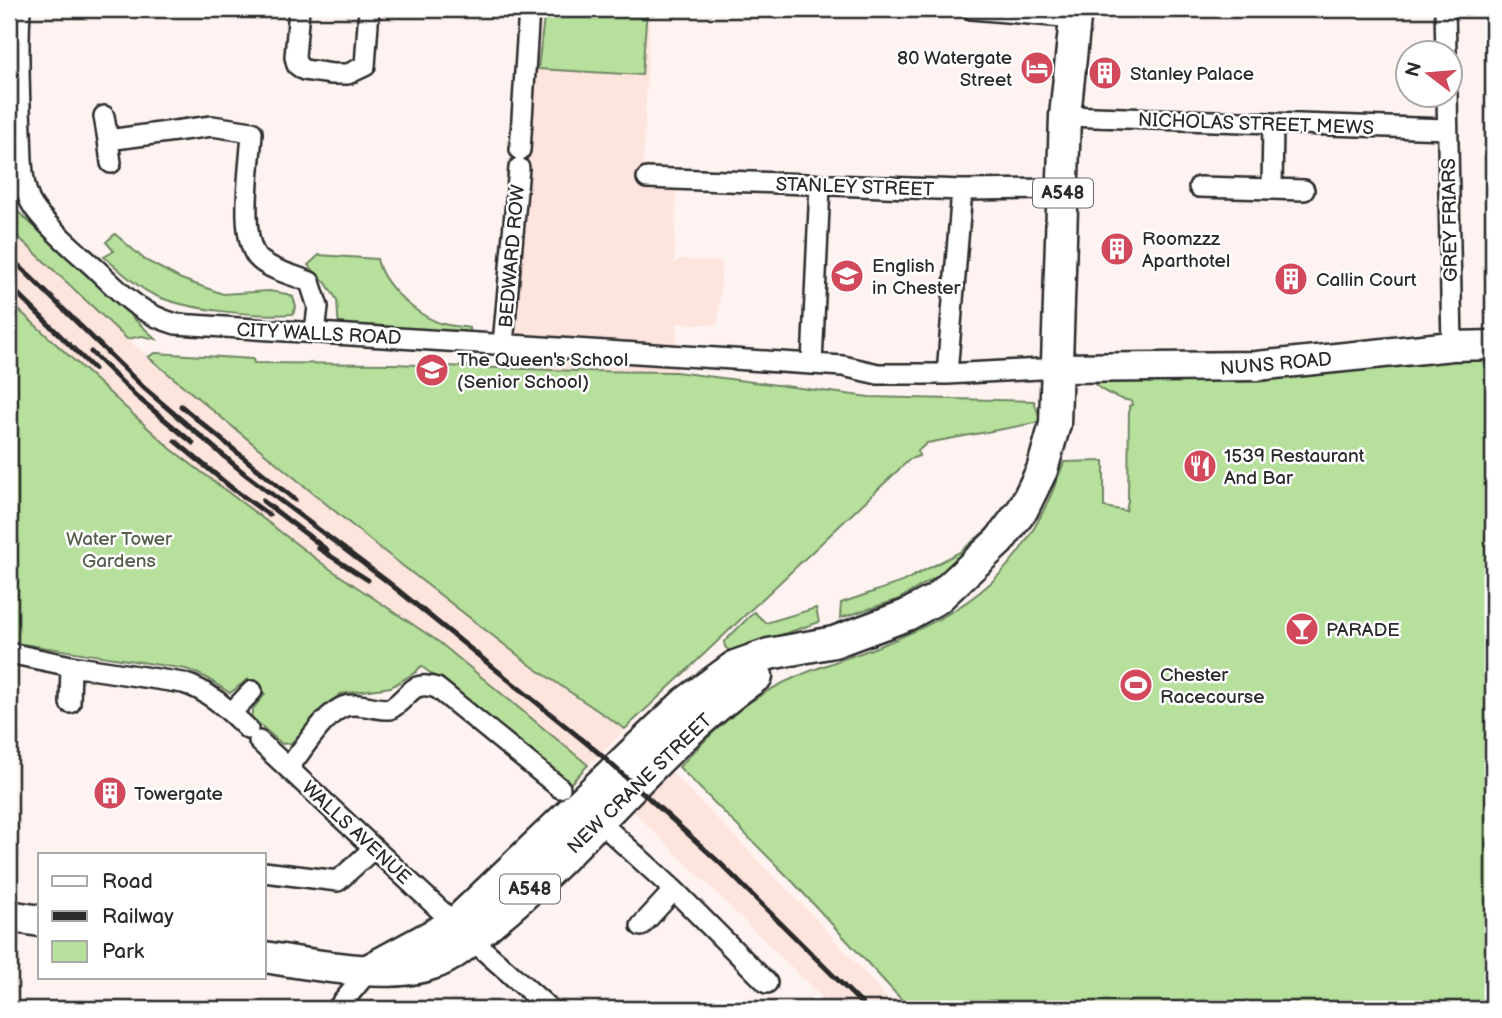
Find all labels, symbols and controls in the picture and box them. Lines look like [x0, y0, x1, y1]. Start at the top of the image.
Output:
north arrow [1394, 38, 1464, 108]
place label: 80 Watergate Street [897, 47, 1012, 92]
hotel icon: 80 Watergate Street [1018, 49, 1056, 87]
building icon: Stanley Palace [1086, 54, 1124, 92]
text: N [1401, 60, 1427, 80]
place label: Stanley Palace [1130, 63, 1254, 86]
street label: NICHOLAS STREET MEWS [1138, 109, 1374, 140]
street label: GREY FRIARS [1438, 158, 1463, 282]
street label: STANLEY STREET [775, 173, 935, 202]
road number: A548 [1033, 178, 1093, 208]
street label: BEDWARD ROW [495, 184, 530, 329]
place label: Roomzzz Aparthotel [1142, 228, 1230, 273]
building icon: Roomzzz Aparthotel [1098, 230, 1136, 268]
place label: English in Chester [872, 255, 962, 300]
school or university icon: English in Chester [828, 257, 866, 295]
building icon: Callin Court [1272, 260, 1310, 298]
place label: Callin Court [1316, 269, 1417, 292]
street label: CITY WALLS ROAD [236, 319, 402, 350]
street label: NUNS ROAD [1219, 348, 1333, 381]
place label: The Queen's School (Senior School) [457, 349, 628, 394]
school or university icon: The Queen's School (Senior School) [413, 351, 451, 389]
place label: 1539 Restaurant And Bar [1224, 445, 1365, 490]
restaurant icon: 1539 Restaurant And Bar [1181, 447, 1219, 485]
park label: Water Tower Gardens [66, 528, 173, 573]
bar icon: PARADE [1283, 610, 1321, 648]
place label: PARADE [1326, 619, 1400, 642]
place label: Chester Racecourse [1160, 664, 1264, 709]
sports icon: Chester Racecourse [1117, 666, 1155, 704]
street label: NEW CRANE STREET [563, 709, 717, 859]
building icon: Towergate [91, 774, 129, 812]
street label: WALLS AVENUE [297, 777, 415, 890]
place label: Towergate [134, 783, 223, 806]
legend [38, 853, 266, 979]
text: Road [102, 869, 153, 894]
road number: A548 [500, 874, 560, 904]
text: Railway [102, 904, 174, 929]
text: Park [102, 939, 145, 964]

